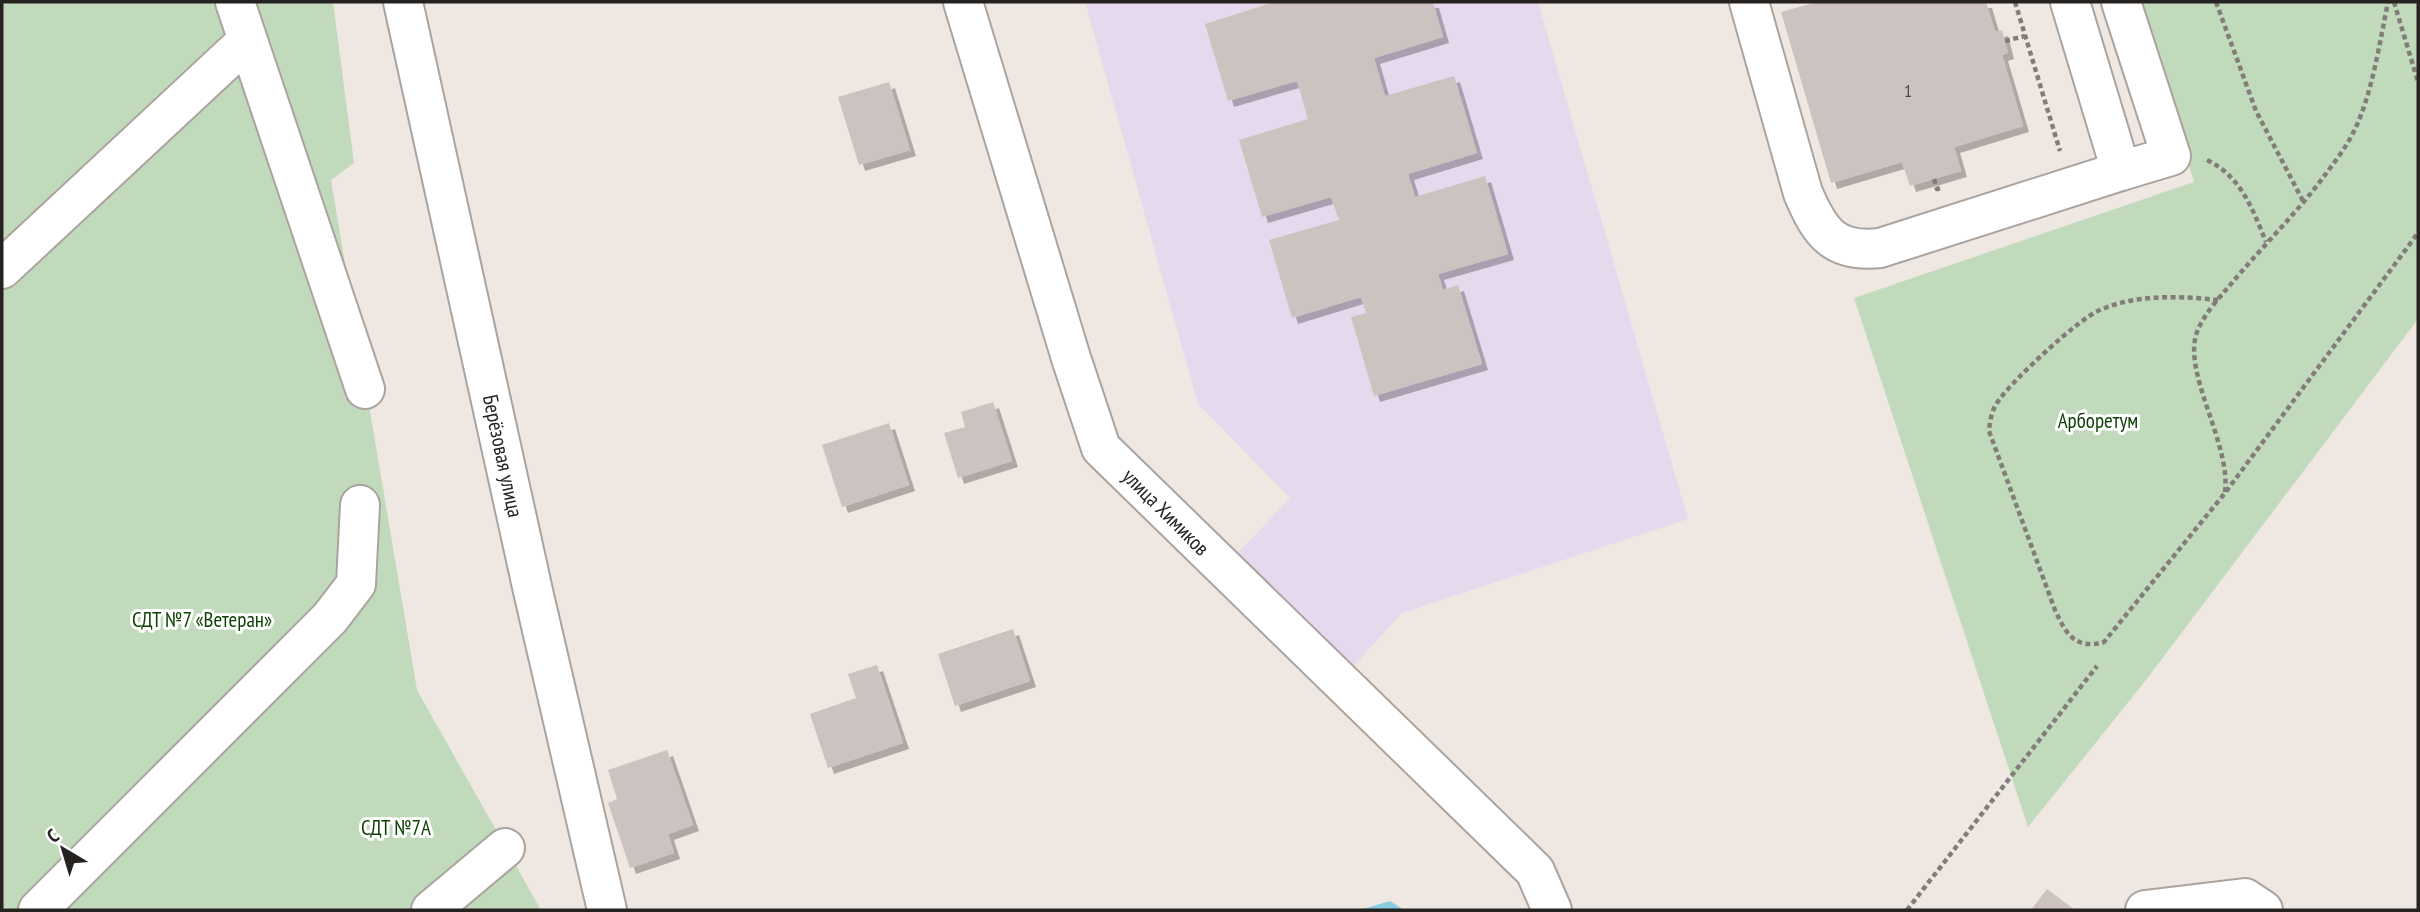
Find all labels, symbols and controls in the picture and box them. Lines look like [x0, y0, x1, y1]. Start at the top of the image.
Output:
house number: 1 [1904, 79, 1912, 102]
street label: Берёзовая улица [477, 392, 529, 520]
park label: Арборетум [2058, 407, 2138, 434]
street label: улица Химиков [1117, 463, 1215, 561]
park label: СДТ №7 «Ветеран» [132, 606, 272, 633]
north arrow [28, 814, 98, 884]
park label: СДТ №7А [361, 814, 431, 841]
text: С [42, 823, 64, 848]

